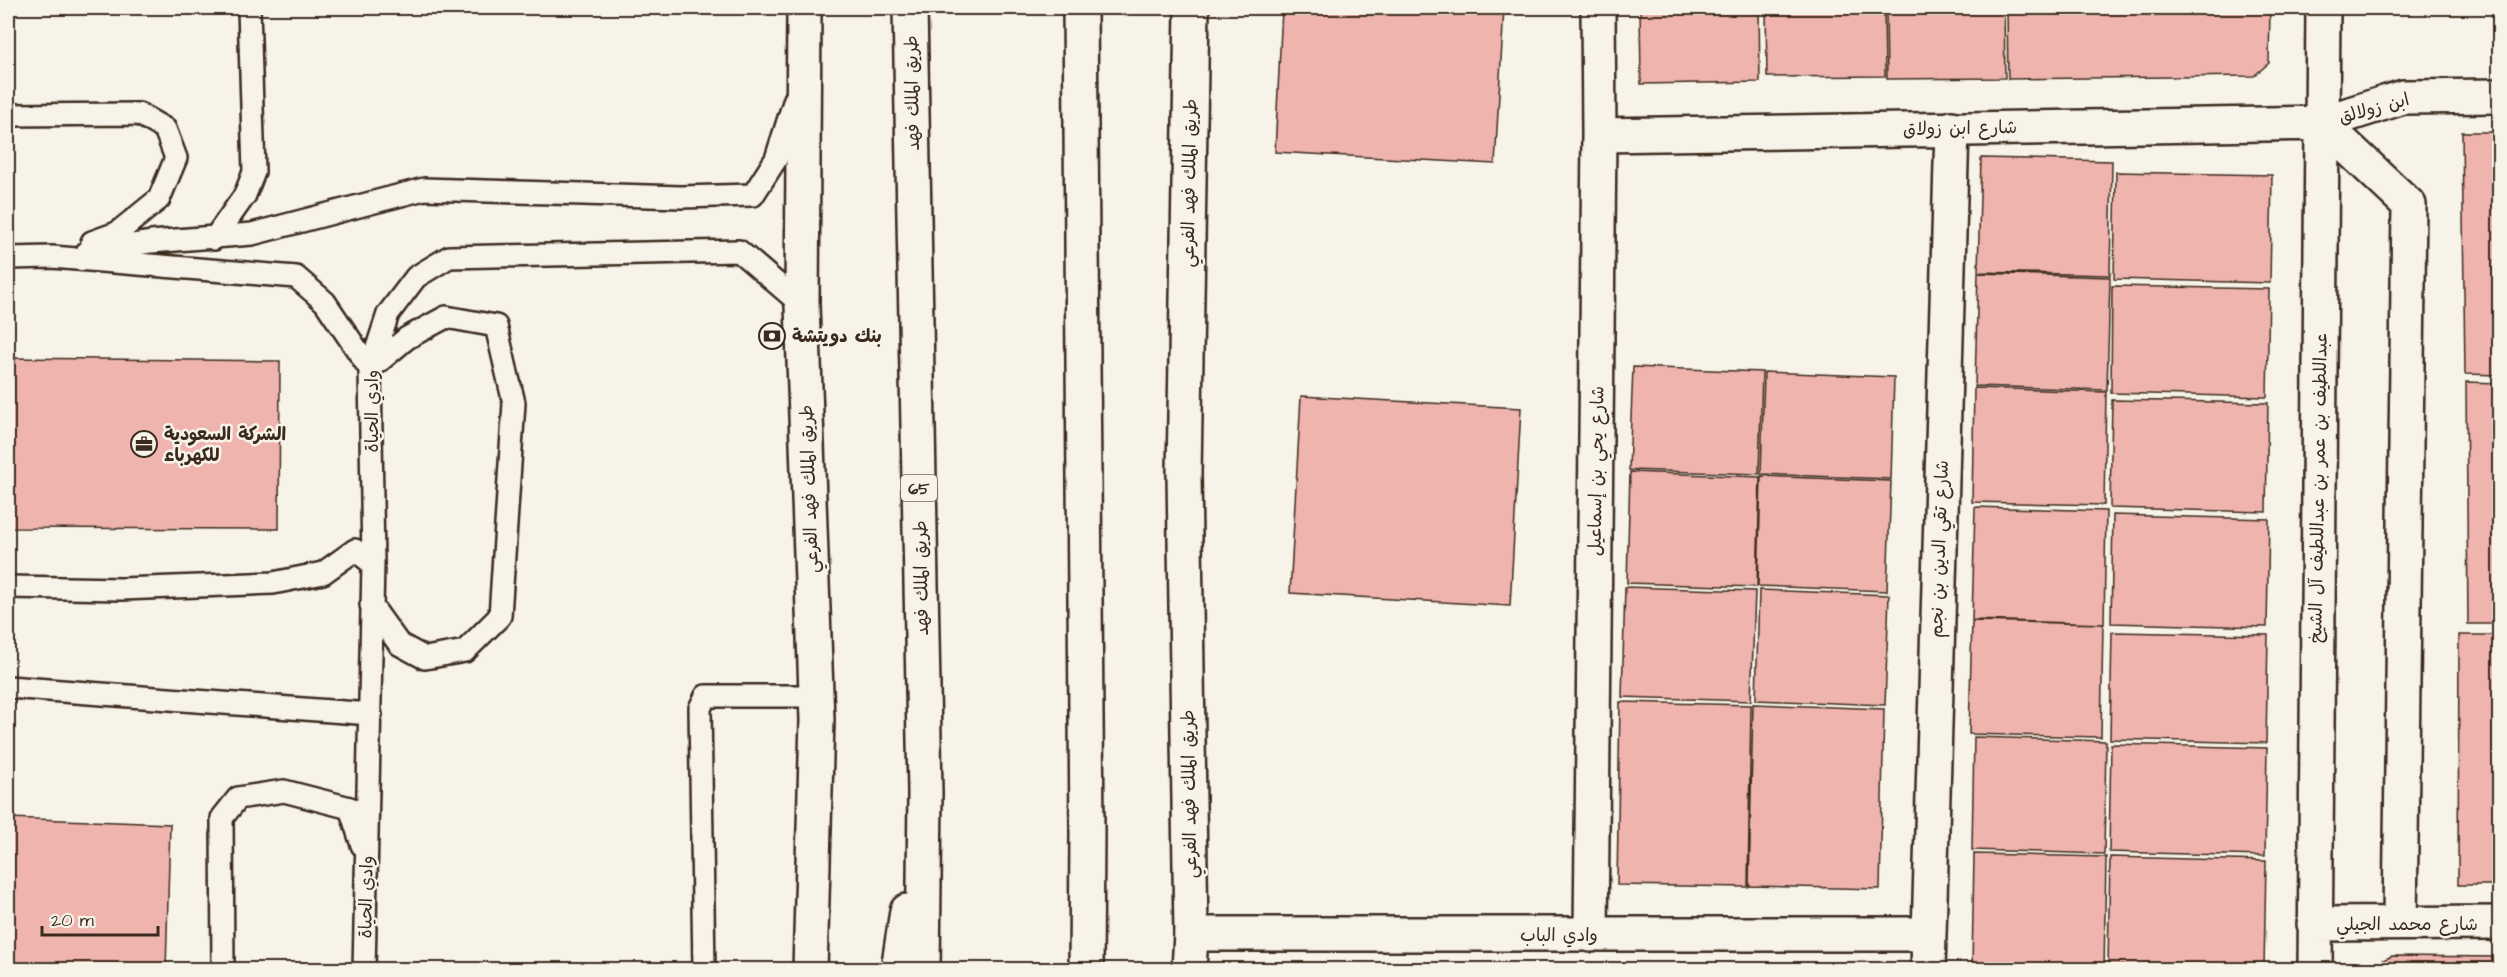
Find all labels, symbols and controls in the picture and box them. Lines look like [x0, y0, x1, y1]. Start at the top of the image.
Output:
street label: طريق الملك فهد [899, 35, 926, 151]
street label: ابن زولالق [2336, 87, 2412, 130]
street label: طريق الملك فهد الفرعي [1176, 98, 1206, 268]
street label: شارع ابن زولاق [1903, 115, 2017, 142]
bank icon: بنك دويتشة [757, 321, 787, 351]
place label: بنك دويتشة [792, 324, 882, 349]
street label: عبداللطيف بن عمر بن عبداللطيف آل الشيخ [2303, 333, 2334, 643]
street label: وادي الحياة [360, 370, 385, 452]
street label: شارع يحي بن إسماعيل [1583, 386, 1613, 556]
street label: طريق الملك فهد الفرعي [794, 404, 828, 574]
place label: الشركة السعودية للكهرباء [164, 422, 286, 468]
office icon: الشركة السعودية للكهرباء [129, 429, 159, 459]
street label: شارع تقي الدين بن نجم [1924, 460, 1958, 638]
road number: 65 [901, 475, 937, 501]
street label: طريق الملك فهد [908, 520, 935, 636]
street label: طريق الملك فهد الفرعي [1176, 709, 1206, 879]
street label: وادي الحياة [353, 855, 380, 939]
scale bar [42, 899, 158, 937]
text: 20 m [51, 908, 94, 933]
street label: شارع محمد الجيلي [2336, 912, 2478, 940]
street label: وادي الباب [1520, 923, 1598, 948]

